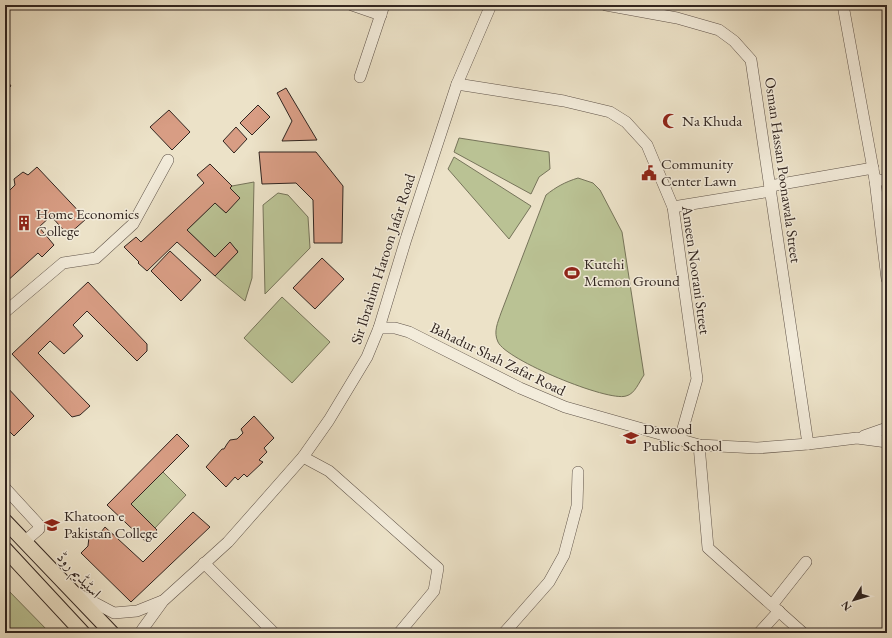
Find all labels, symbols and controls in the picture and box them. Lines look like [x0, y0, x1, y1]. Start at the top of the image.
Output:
street label: Osman Hassan Poonawala Street [761, 76, 806, 264]
place label: Na Khuda [682, 111, 742, 130]
mosque icon: Na Khuda [661, 112, 679, 130]
place label: Community Center Lawn [661, 154, 737, 190]
public building icon: Community Center Lawn [640, 164, 658, 182]
street label: Sir Ibrahim Haroon Jafar Road [346, 171, 419, 347]
street label: Ameen Noorani Street [678, 203, 715, 336]
place label: Home Economics College [36, 204, 139, 240]
building icon: Home Economics College [15, 214, 33, 232]
place label: Kutchi Memon Ground [584, 254, 680, 290]
sports icon: Kutchi Memon Ground [563, 264, 581, 282]
street label: Bahadur Shah Zafar Road [427, 318, 569, 400]
place label: Dawood Public School [643, 419, 722, 455]
school or university icon: Dawood Public School [622, 429, 640, 447]
place label: Khatoon e Pakistan College [64, 506, 158, 542]
school or university icon: Khatoon e Pakistan College [43, 516, 61, 534]
street label: اسٹیڈیم روڈ [50, 547, 106, 605]
north arrow [834, 580, 874, 620]
text: N [838, 598, 854, 614]

